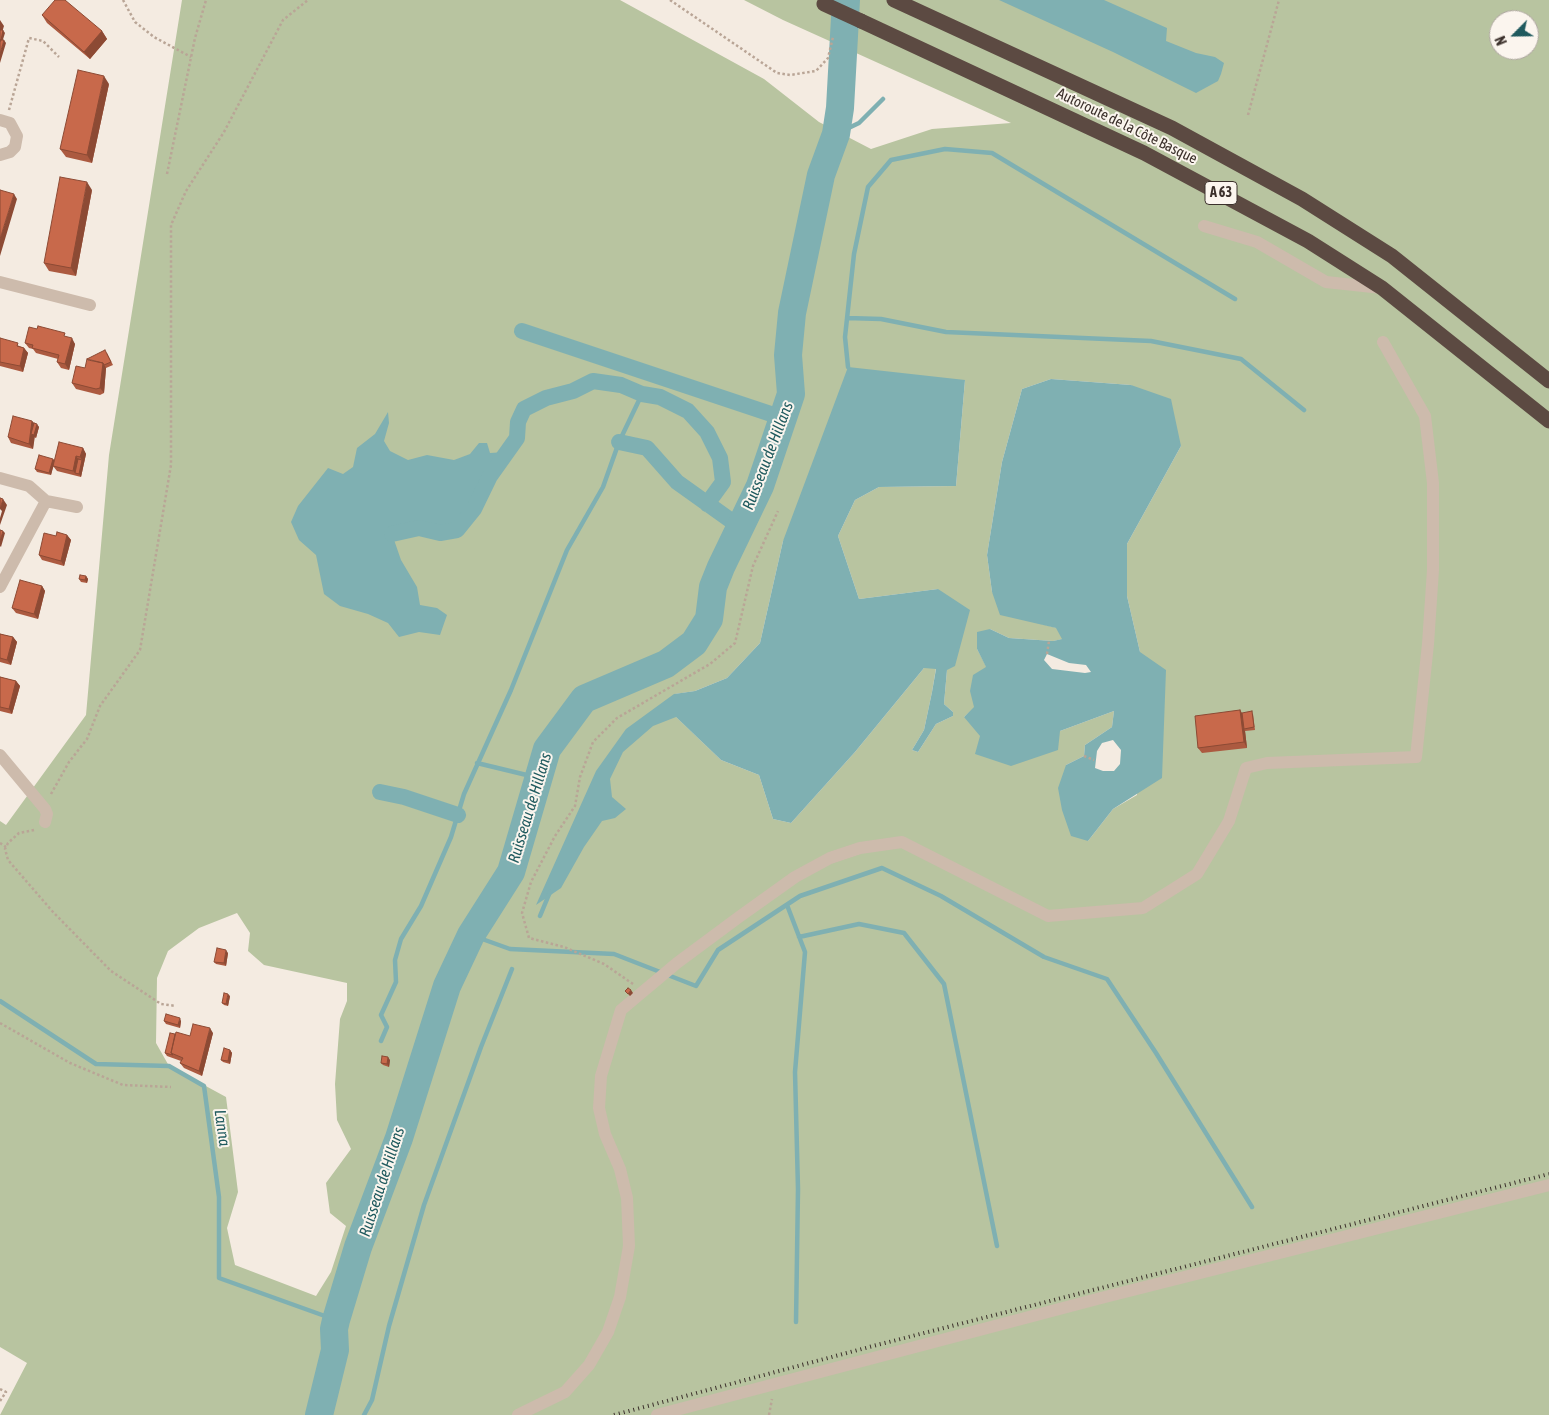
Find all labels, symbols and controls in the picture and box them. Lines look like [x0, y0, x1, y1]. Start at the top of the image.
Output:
north arrow [1489, 10, 1539, 60]
text: N [1492, 34, 1510, 47]
street label: Autoroute de la Côte Basque [1054, 84, 1200, 168]
road number: A 63 [1205, 182, 1237, 204]
water label: Ruisseau de Hillans [739, 399, 797, 513]
water label: Ruisseau de Hillans [504, 751, 556, 865]
water label: Lanna [210, 1109, 234, 1147]
water label: Ruisseau de Hillans [355, 1125, 409, 1239]

